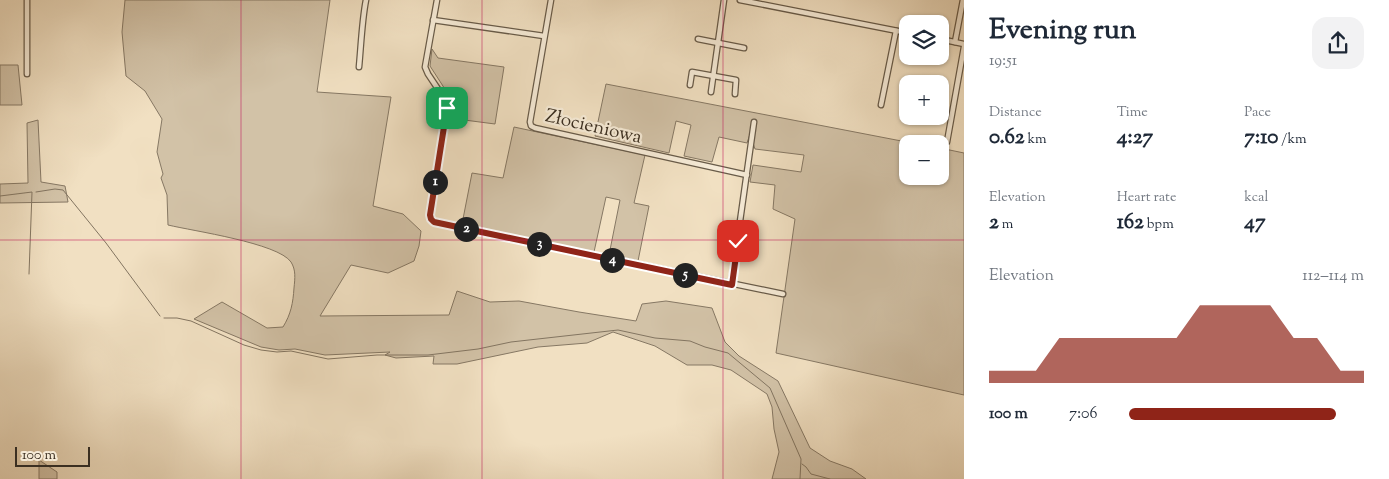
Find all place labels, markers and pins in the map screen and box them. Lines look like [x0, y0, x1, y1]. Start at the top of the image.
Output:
pin [426, 87, 468, 129]
pin: 1 [422, 170, 448, 194]
pin: 2 [454, 216, 478, 242]
pin [717, 220, 759, 262]
pin: 3 [526, 232, 552, 256]
pin: 4 [600, 248, 624, 272]
pin: 5 [672, 262, 698, 288]

